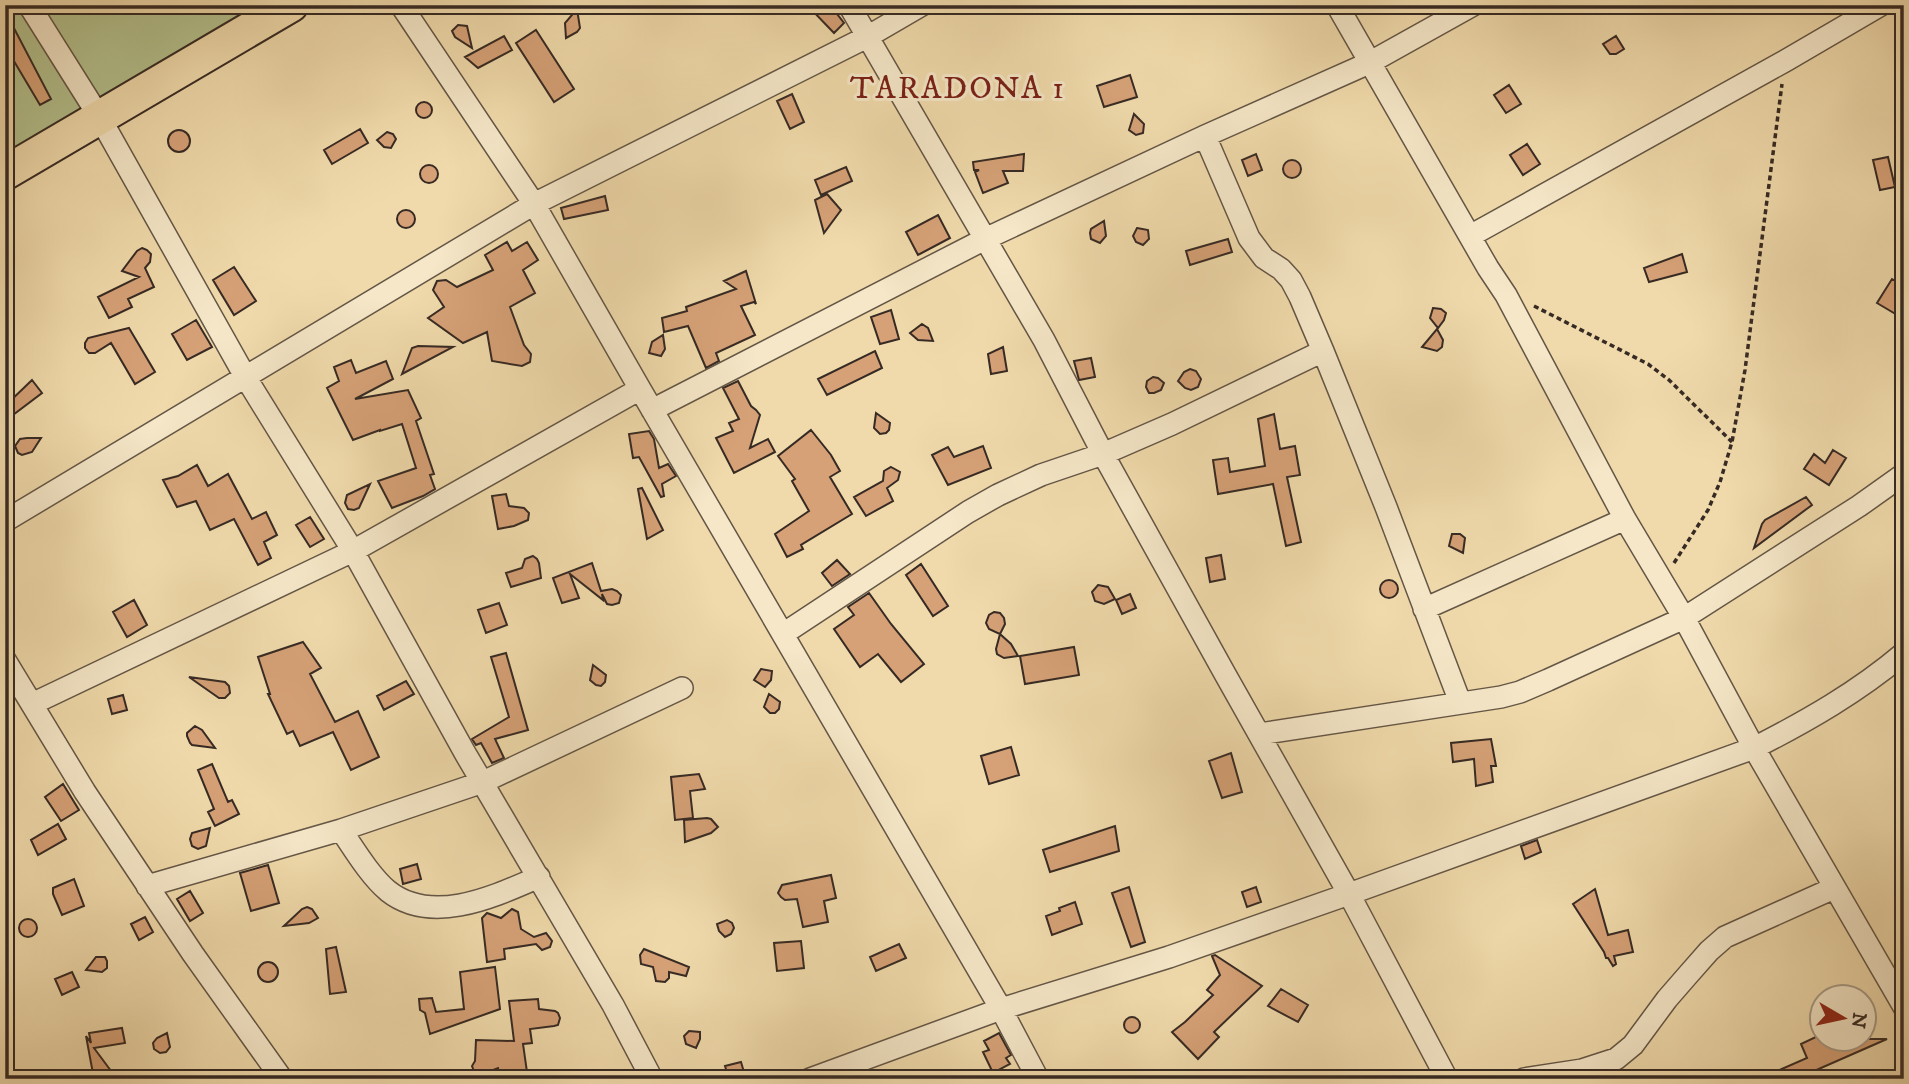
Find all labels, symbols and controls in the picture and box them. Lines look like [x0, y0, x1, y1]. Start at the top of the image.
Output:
district label: TARADONA 1 [850, 69, 1066, 109]
north arrow [1808, 982, 1878, 1052]
text: N [1846, 1011, 1871, 1030]

